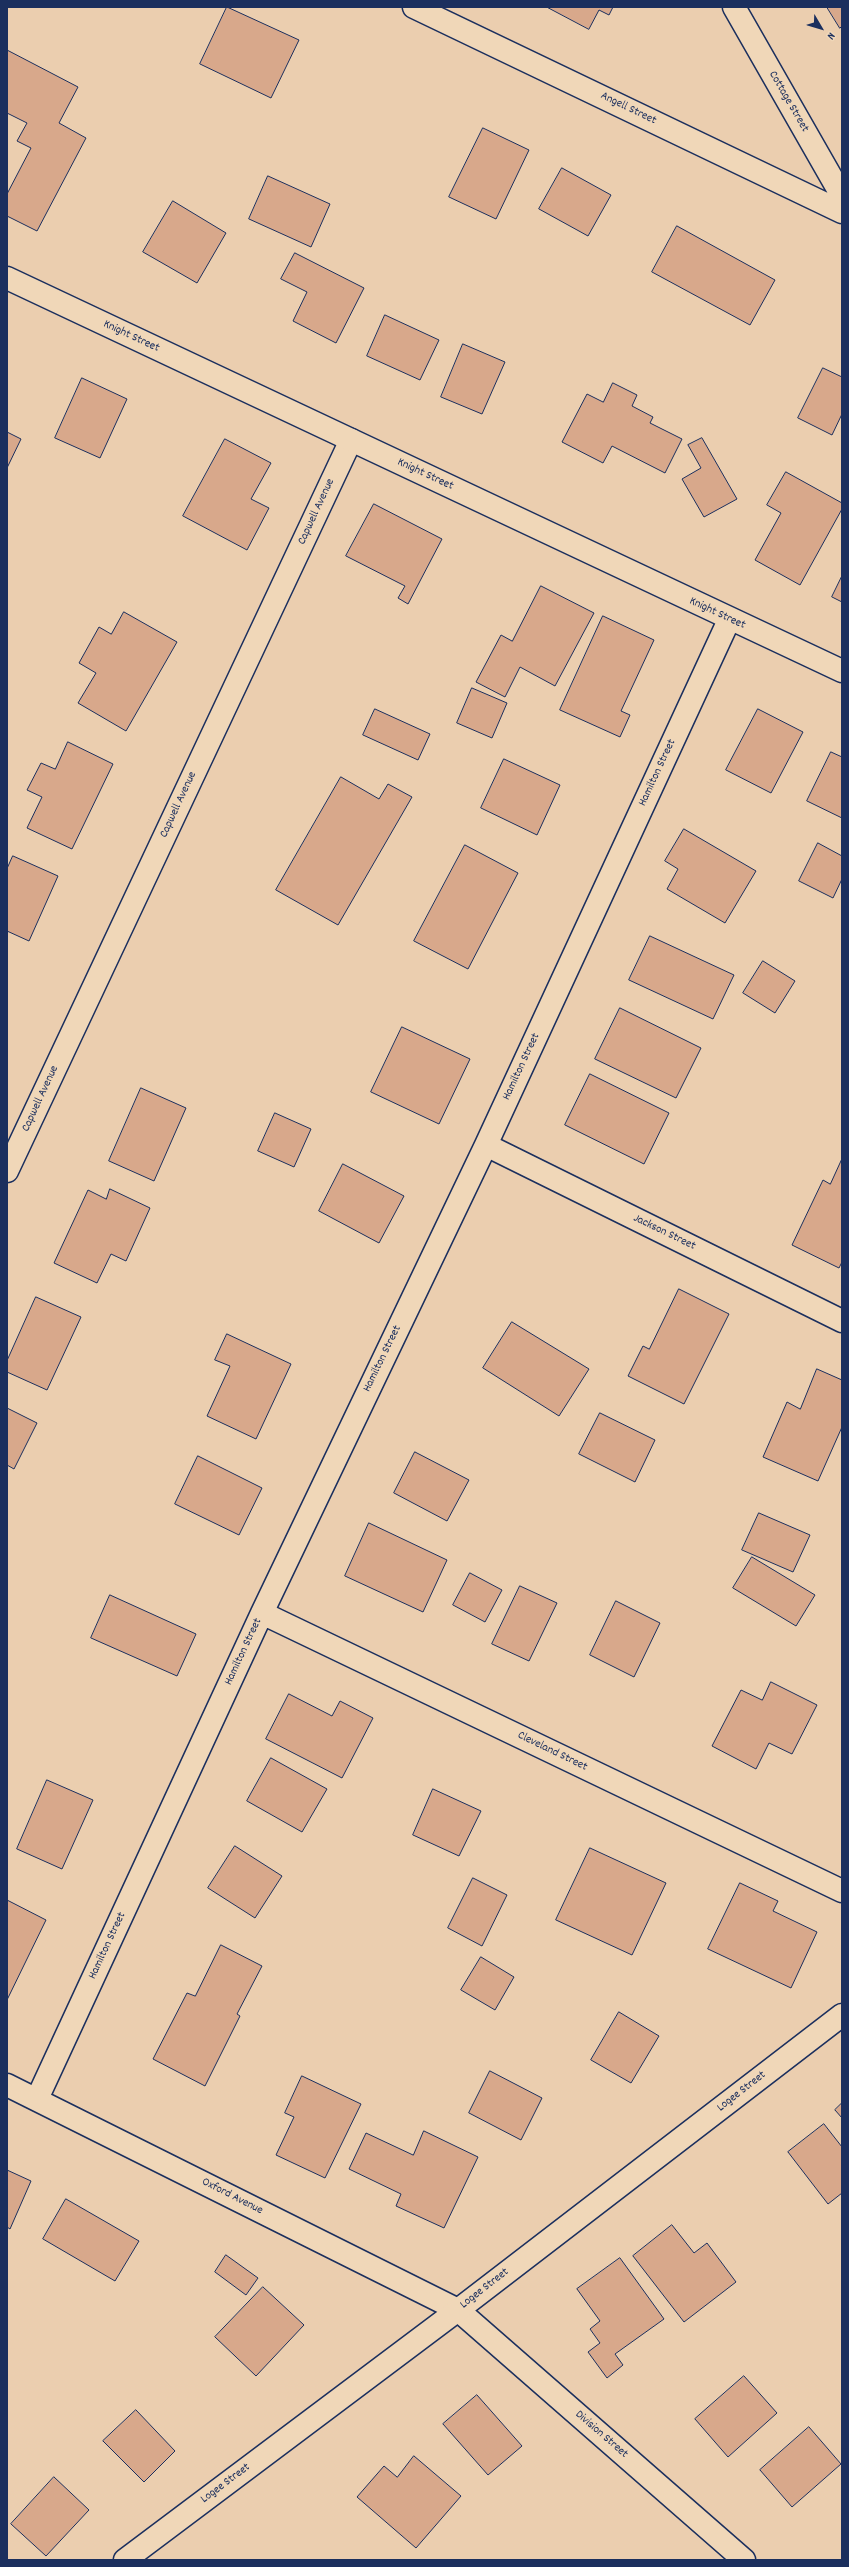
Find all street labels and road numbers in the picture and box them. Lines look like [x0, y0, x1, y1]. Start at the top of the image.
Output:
street label: Cottage Street [765, 69, 811, 135]
street label: Angell Street [598, 89, 658, 129]
street label: Knight Street [101, 318, 161, 356]
street label: Knight Street [395, 456, 455, 494]
street label: Capwell Avenue [295, 477, 339, 547]
street label: Knight Street [687, 595, 747, 633]
street label: Hamilton Street [636, 737, 680, 809]
street label: Capwell Avenue [157, 770, 201, 840]
street label: Hamilton Street [500, 1031, 544, 1103]
street label: Capwell Avenue [19, 1064, 63, 1134]
street label: Jackson Street [630, 1212, 698, 1254]
street label: Hamilton Street [361, 1323, 405, 1395]
street label: Hamilton Street [222, 1616, 266, 1688]
street label: Cleveland Street [515, 1729, 589, 1775]
street label: Hamilton Street [86, 1910, 130, 1982]
street label: Logee Street [715, 2068, 769, 2116]
street label: Oxford Avenue [199, 2175, 265, 2219]
street label: Logee Street [458, 2265, 512, 2313]
street label: Division Street [572, 2408, 630, 2462]
street label: Logee Street [199, 2461, 253, 2507]

